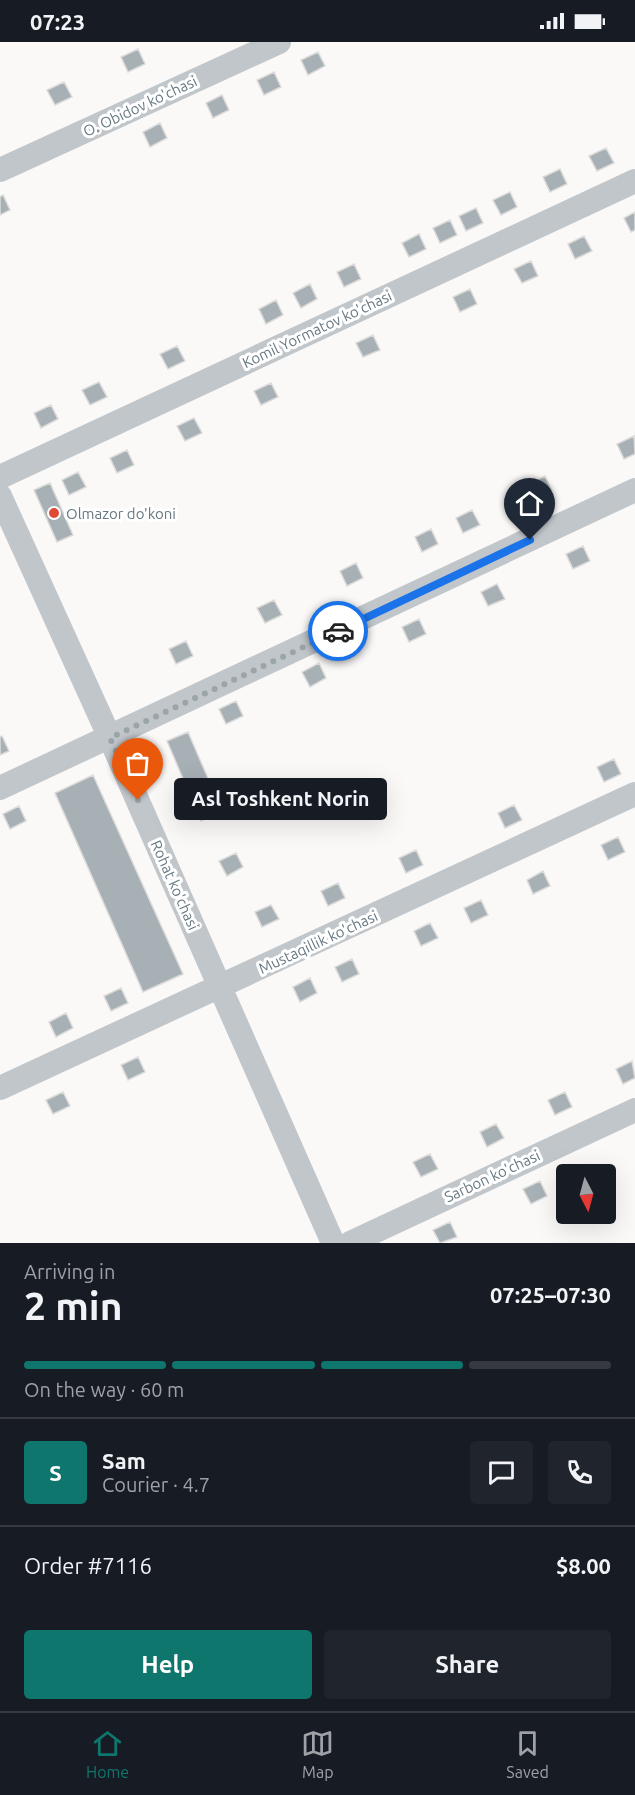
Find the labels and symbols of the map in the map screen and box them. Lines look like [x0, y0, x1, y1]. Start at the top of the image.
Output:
street label: O. Obidov ko'chasi [80, 72, 200, 140]
street label: Komil Yormatov ko'chasi [240, 287, 394, 371]
pin [504, 478, 555, 540]
place label: Olmazor do'koni [66, 505, 176, 522]
marker: Olmazor do'koni [47, 506, 61, 520]
courier [308, 601, 368, 661]
pin [112, 738, 163, 800]
callout: Asl Toshkent Norin [174, 779, 387, 821]
street label: Rohat ko'chasi [148, 837, 202, 933]
street label: Mustaqillik ko'chasi [256, 907, 380, 977]
street label: Sarbon ko'chasi [441, 1146, 543, 1206]
north arrow [556, 1164, 616, 1224]

